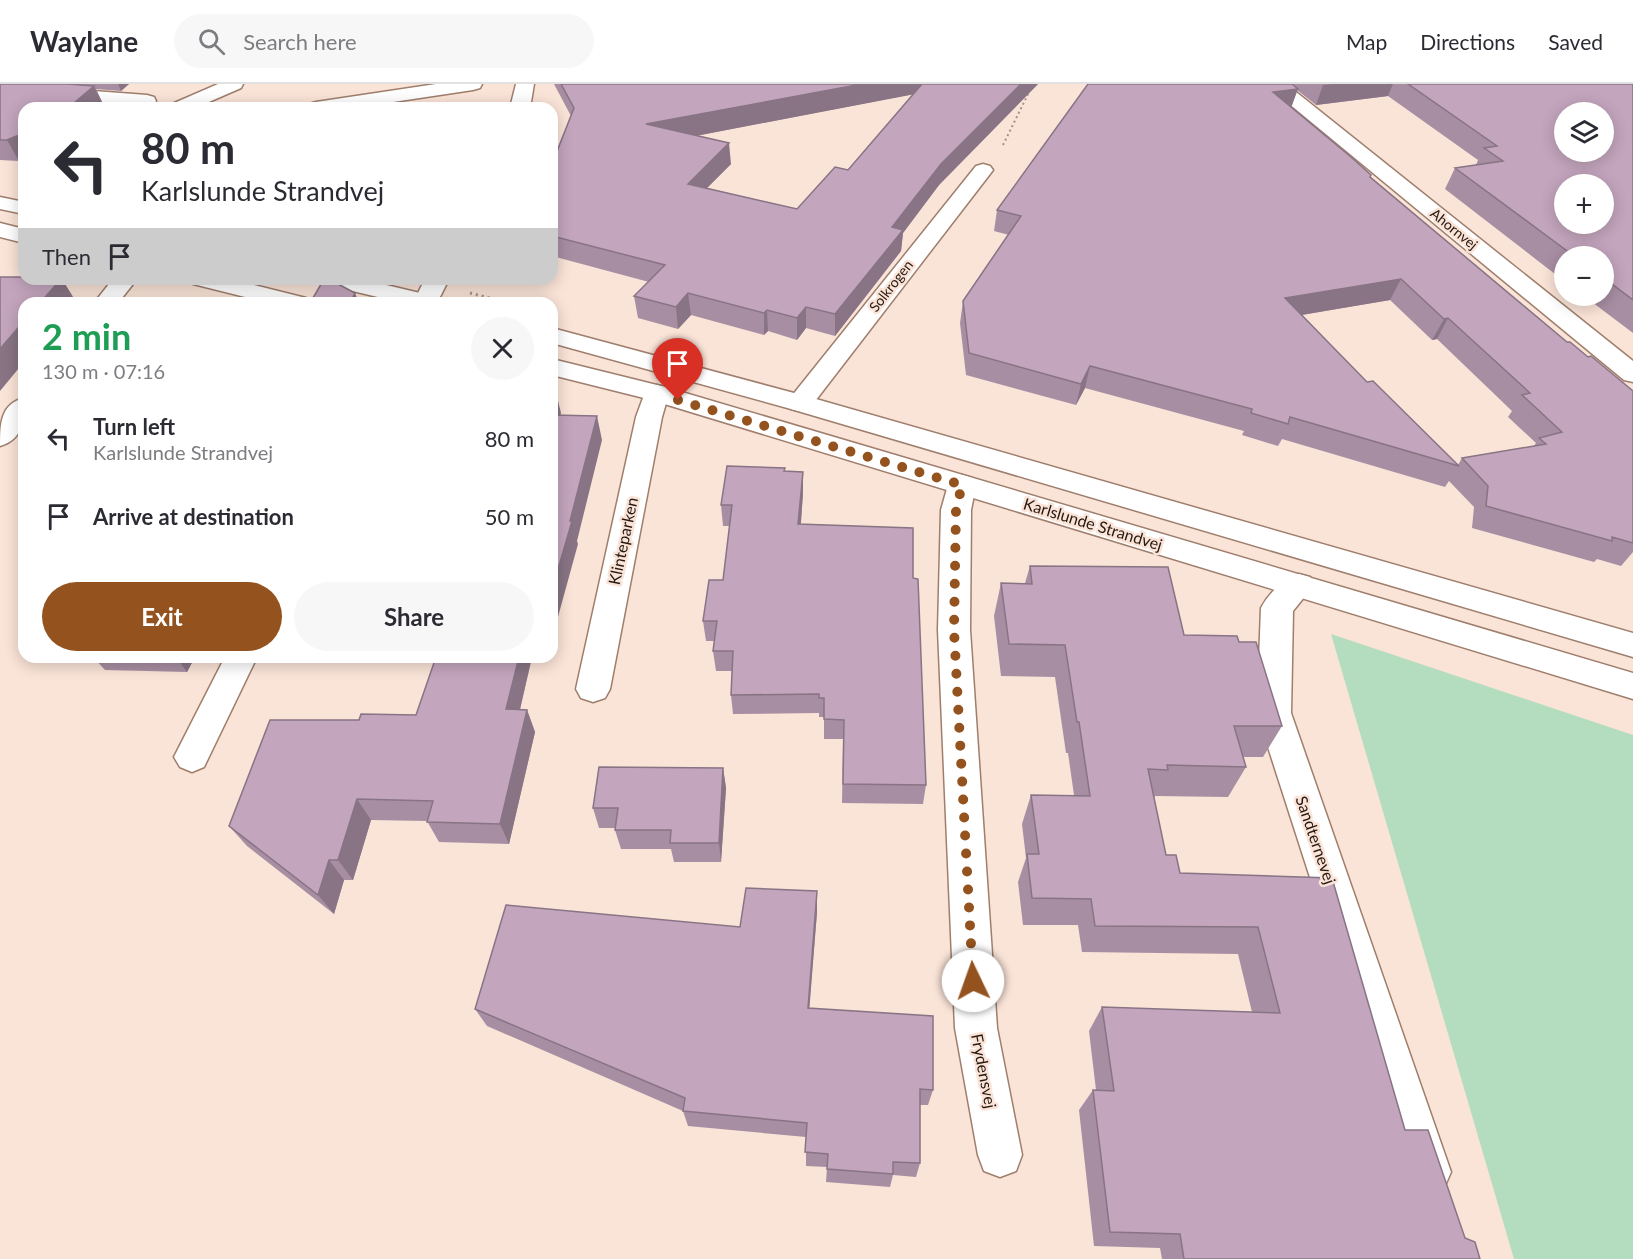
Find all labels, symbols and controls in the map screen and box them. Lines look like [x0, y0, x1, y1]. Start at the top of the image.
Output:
search box [174, 14, 594, 68]
text: Waylane [30, 24, 138, 58]
icon: search [195, 25, 228, 58]
text: Search here [243, 28, 357, 55]
text: Map [1346, 29, 1387, 54]
text: Directions [1420, 29, 1515, 54]
text: Saved [1548, 29, 1603, 54]
map controls [1554, 102, 1614, 306]
button: layers [1554, 102, 1614, 162]
text: 80 m [141, 123, 235, 173]
icon: left [42, 126, 120, 204]
text: Karlslunde Strandvej [141, 174, 384, 207]
button: + [1554, 174, 1614, 234]
street label: Ahornvej [1427, 204, 1481, 253]
icon: arrive [103, 240, 136, 273]
text: Then [42, 243, 91, 270]
button: − [1554, 246, 1614, 306]
street label: Solkrogen [865, 256, 916, 315]
text: 2 min [42, 314, 131, 358]
button: close [471, 317, 534, 380]
pin [652, 338, 703, 400]
icon: arrive [661, 347, 694, 380]
text: 130 m · 07:16 [42, 359, 165, 383]
text: Turn left [93, 413, 175, 440]
icon: left [42, 422, 75, 455]
text: 80 m [485, 425, 534, 452]
text: Karlslunde Strandvej [93, 440, 273, 464]
street label: Karlslunde Strandvej [1021, 493, 1165, 554]
street label: Klinteparken [604, 495, 641, 586]
icon: arrive [42, 500, 75, 533]
text: Arrive at destination [93, 503, 294, 530]
text: 50 m [485, 503, 534, 530]
button: Exit [42, 582, 282, 651]
button: Share [294, 582, 534, 651]
street label: Sandternevej [1293, 793, 1340, 886]
position arrow [941, 949, 1005, 1013]
street label: Frydensvej [968, 1032, 1001, 1110]

